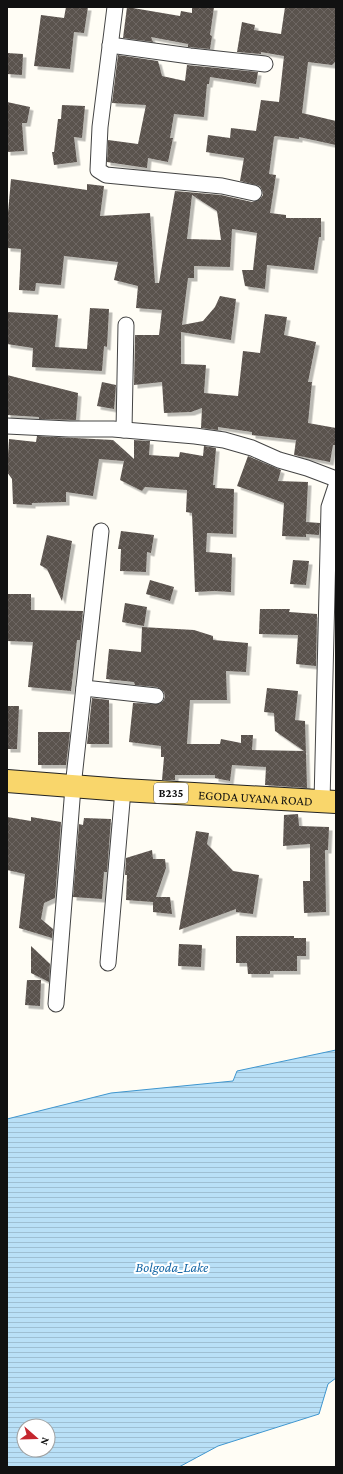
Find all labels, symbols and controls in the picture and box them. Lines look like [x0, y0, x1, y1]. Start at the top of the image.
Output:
road number: B235 [154, 783, 188, 803]
street label: EGODA UYANA ROAD [198, 787, 313, 809]
water label: Bolgoda_Lake [136, 1259, 209, 1275]
north arrow [16, 1418, 56, 1458]
text: N [38, 1436, 52, 1447]

